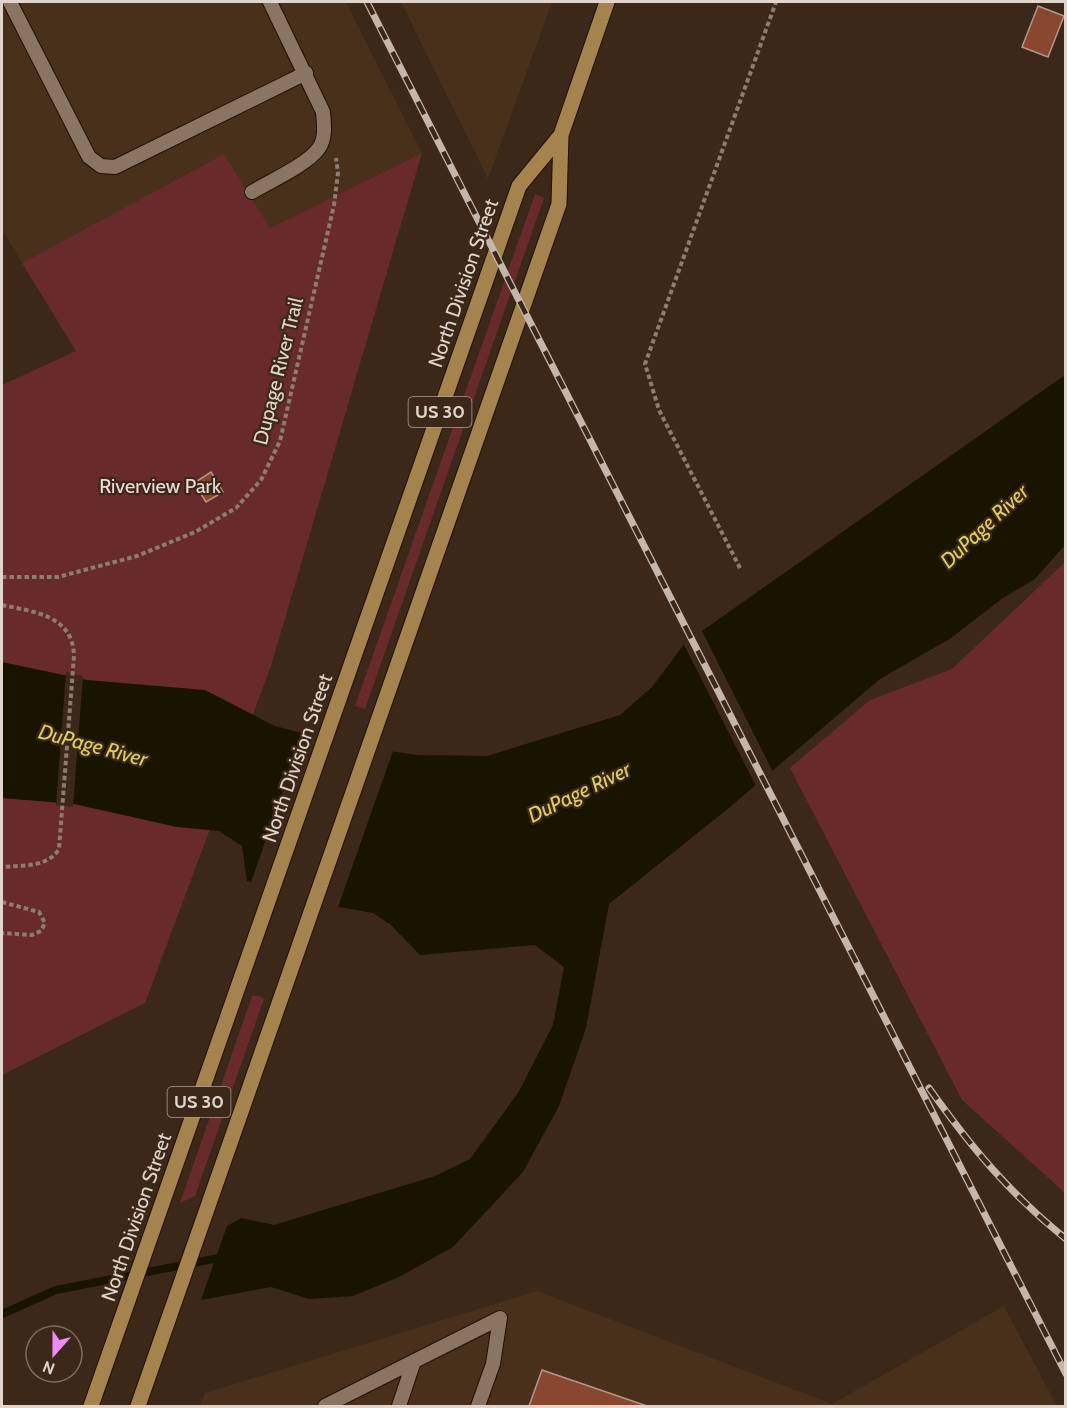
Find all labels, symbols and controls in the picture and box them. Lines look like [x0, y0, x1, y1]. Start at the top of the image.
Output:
street label: North Division Street [423, 195, 503, 370]
street label: Dupage River Trail [248, 295, 308, 447]
road number: US 30 [408, 397, 472, 427]
park label: Riverview Park [99, 474, 221, 498]
water label: DuPage River [935, 478, 1034, 573]
street label: North Division Street [257, 670, 337, 845]
water label: DuPage River [36, 719, 152, 772]
water label: DuPage River [523, 756, 636, 828]
road number: US 30 [168, 1087, 230, 1117]
street label: North Division Street [96, 1129, 176, 1304]
north arrow [24, 1324, 84, 1384]
text: N [40, 1357, 57, 1378]

